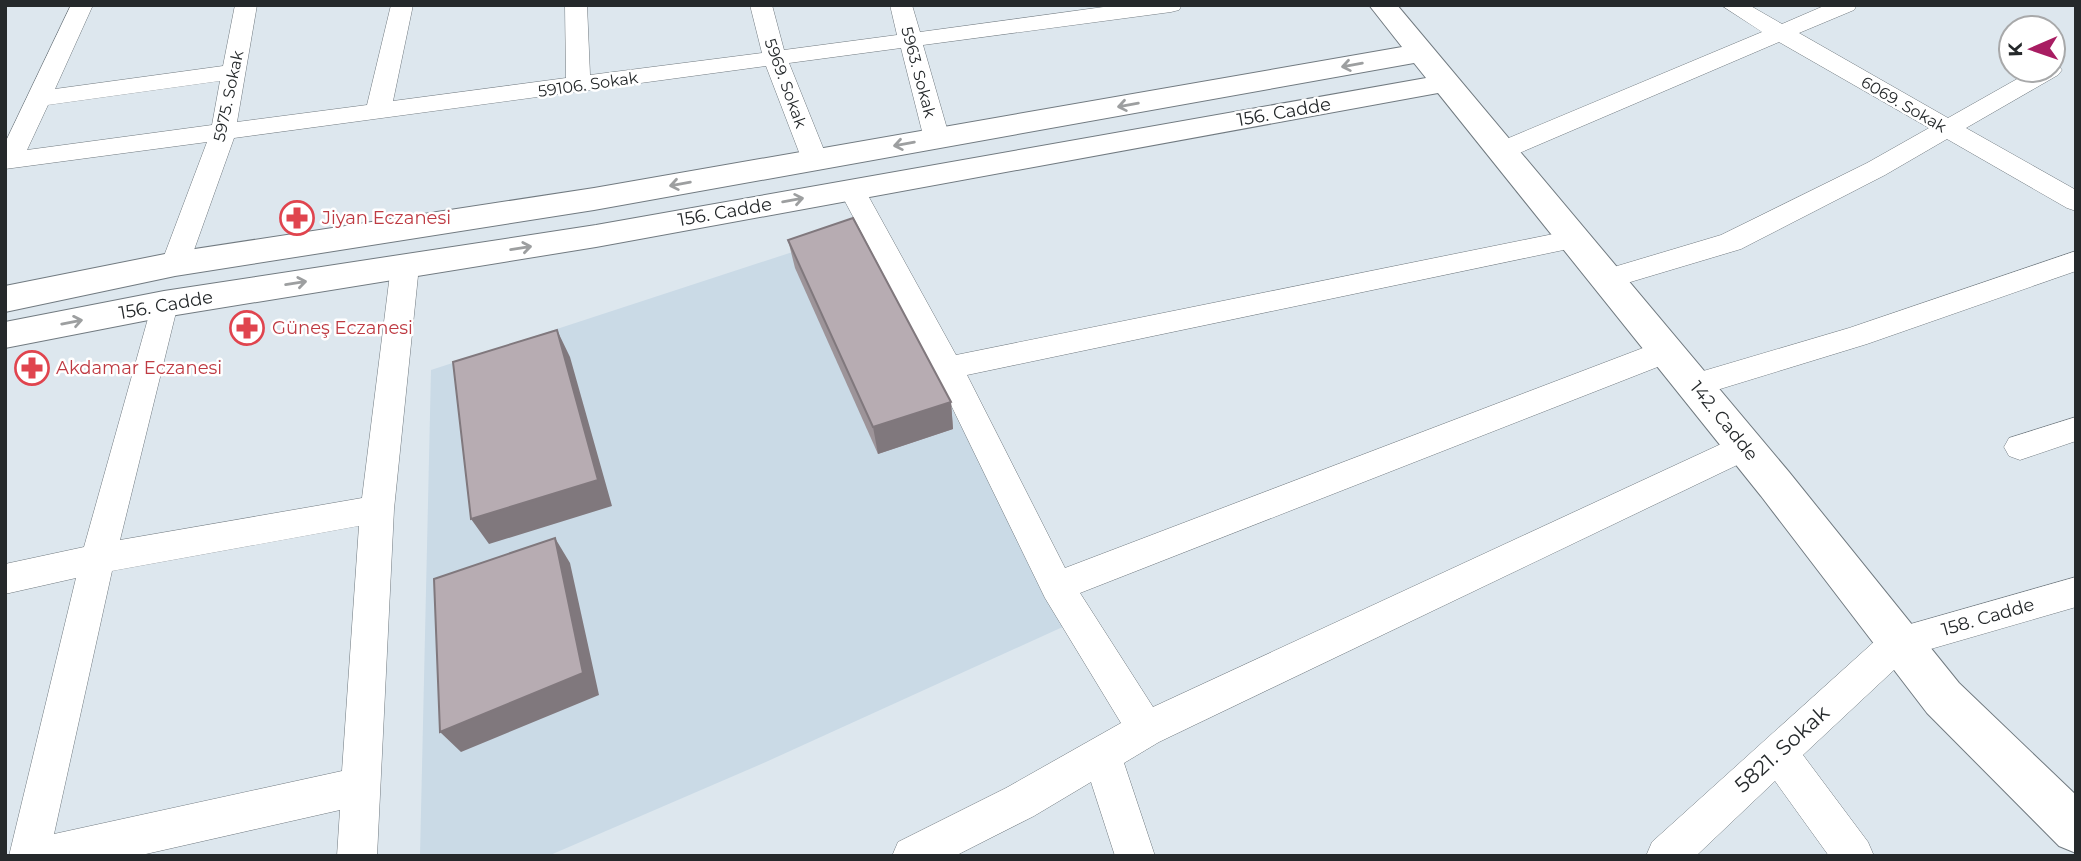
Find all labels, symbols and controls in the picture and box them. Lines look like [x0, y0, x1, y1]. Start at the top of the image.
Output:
north arrow [1997, 14, 2067, 84]
street label: 5963. Sokak [897, 25, 940, 120]
street label: 5969. Sokak [761, 36, 811, 131]
text: K [2004, 41, 2027, 57]
street label: 5975. Sokak [210, 48, 248, 143]
one-way arrow [1341, 59, 1364, 72]
street label: 59106. Sokak [537, 68, 640, 101]
street label: 6069. Sokak [1858, 72, 1950, 137]
street label: 156. Cadde [1235, 93, 1333, 131]
one-way arrow [1117, 98, 1140, 112]
one-way arrow [893, 138, 916, 152]
one-way arrow [669, 178, 692, 191]
street label: 156. Cadde [676, 193, 774, 231]
one-way arrow [781, 193, 804, 206]
pharmacy icon: Jiyan Eczanesi [278, 199, 316, 237]
place label: Jiyan Eczanesi [321, 207, 451, 229]
one-way arrow [509, 241, 532, 254]
one-way arrow [284, 276, 307, 289]
street label: 156. Cadde [117, 286, 215, 324]
pharmacy icon: Güneş Eczanesi [228, 309, 266, 347]
one-way arrow [60, 315, 83, 329]
place label: Güneş Eczanesi [272, 317, 413, 339]
pharmacy icon: Akdamar Eczanesi [13, 349, 51, 387]
place label: Akdamar Eczanesi [56, 357, 222, 379]
street label: 142. Cadde [1685, 377, 1763, 465]
street label: 158. Cadde [1939, 593, 2037, 641]
street label: 5821. Sokak [1729, 700, 1834, 797]

